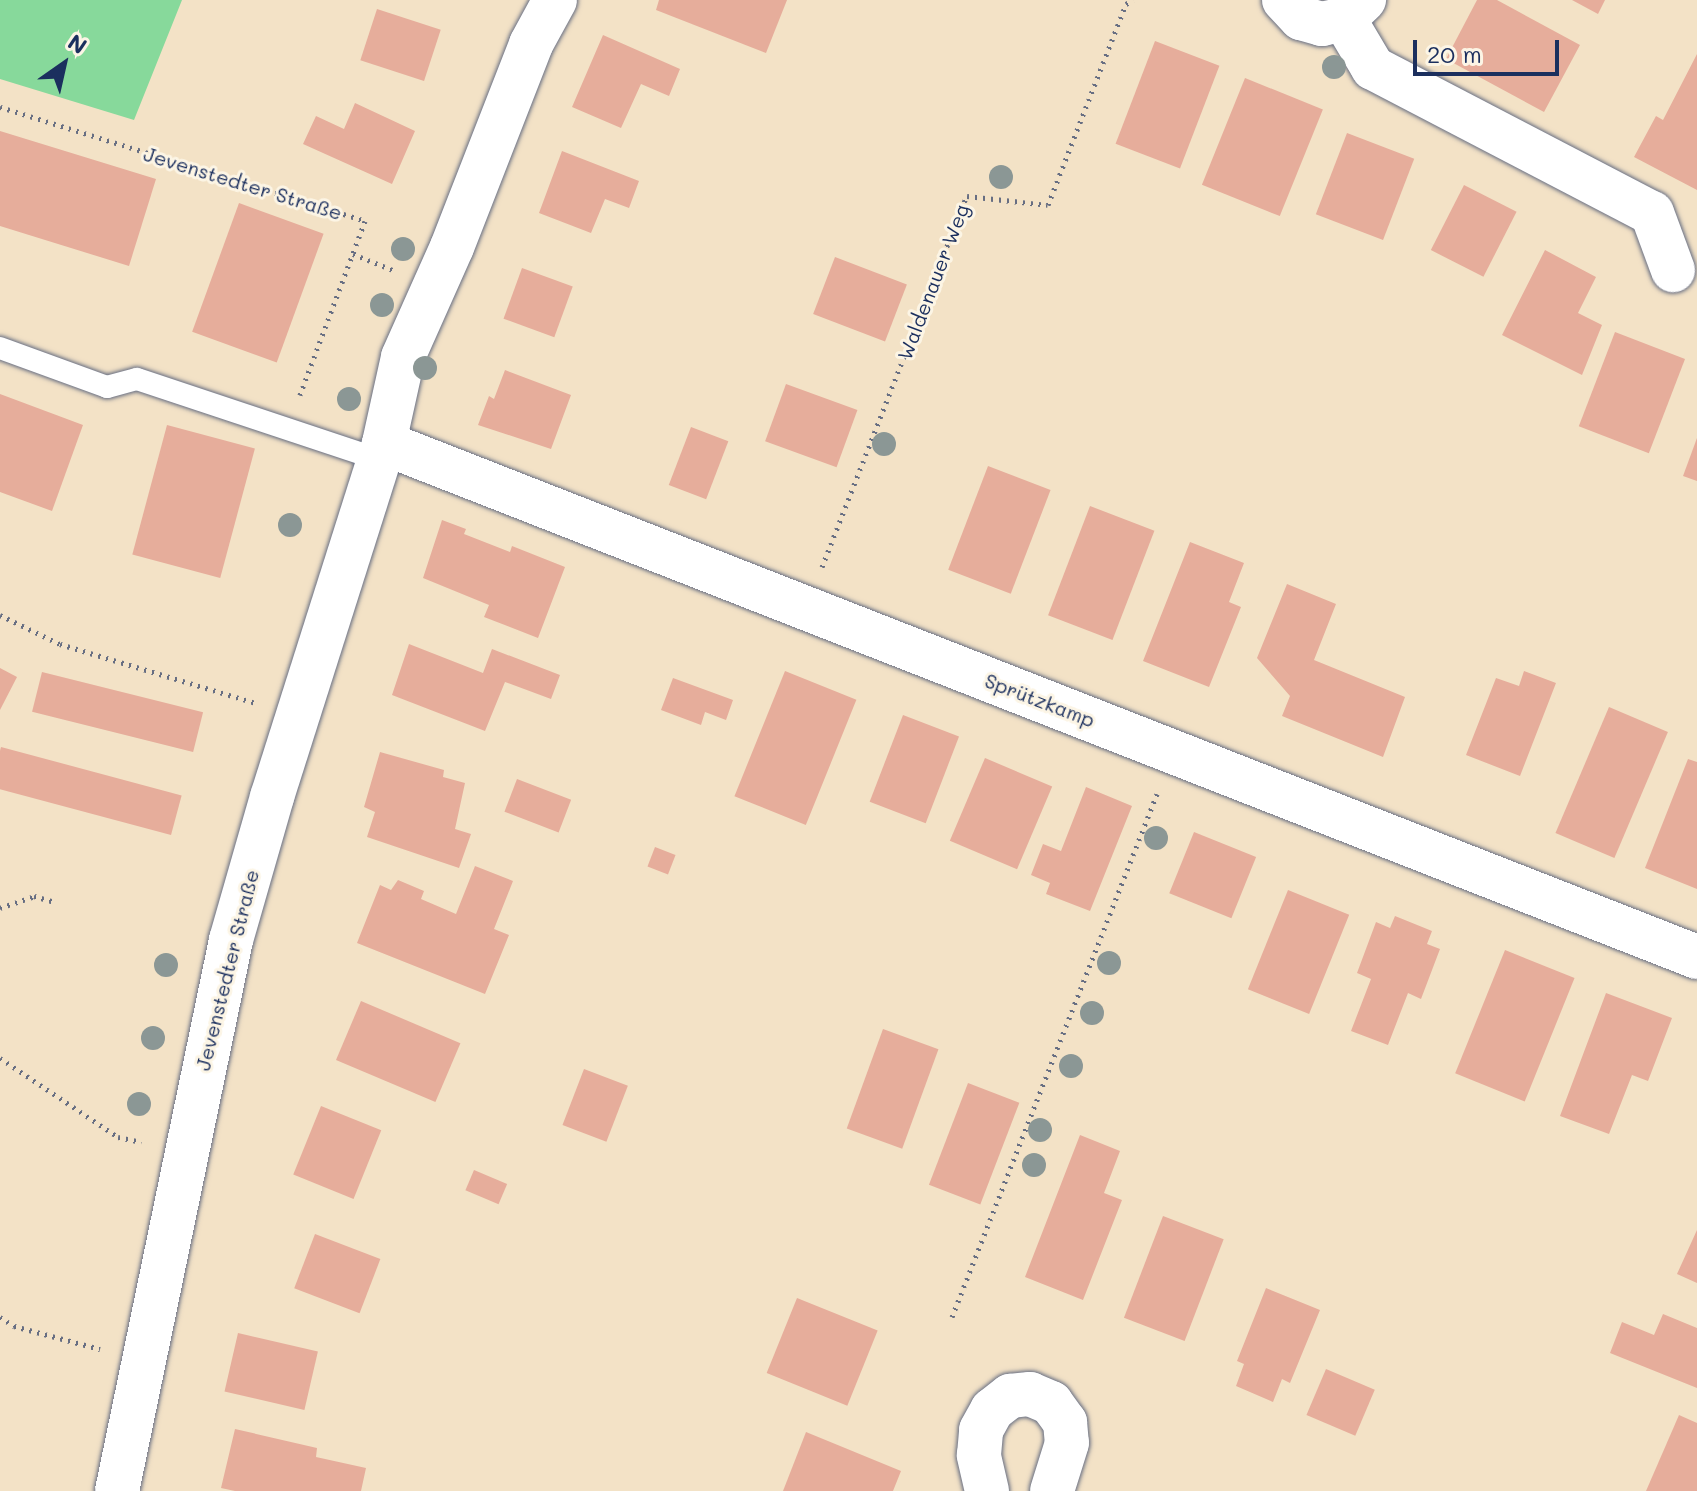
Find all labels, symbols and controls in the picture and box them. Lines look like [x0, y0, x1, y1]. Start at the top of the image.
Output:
north arrow [24, 24, 104, 104]
scale bar [1417, 24, 1563, 74]
text: N [63, 27, 93, 60]
text: 20 m [1427, 38, 1482, 69]
street label: Jevenstedter Straße [141, 141, 345, 225]
street label: Waldenauer Weg [892, 201, 974, 363]
street label: Sprützkamp [982, 668, 1098, 732]
street label: Jevenstedter Straße [190, 867, 264, 1073]

